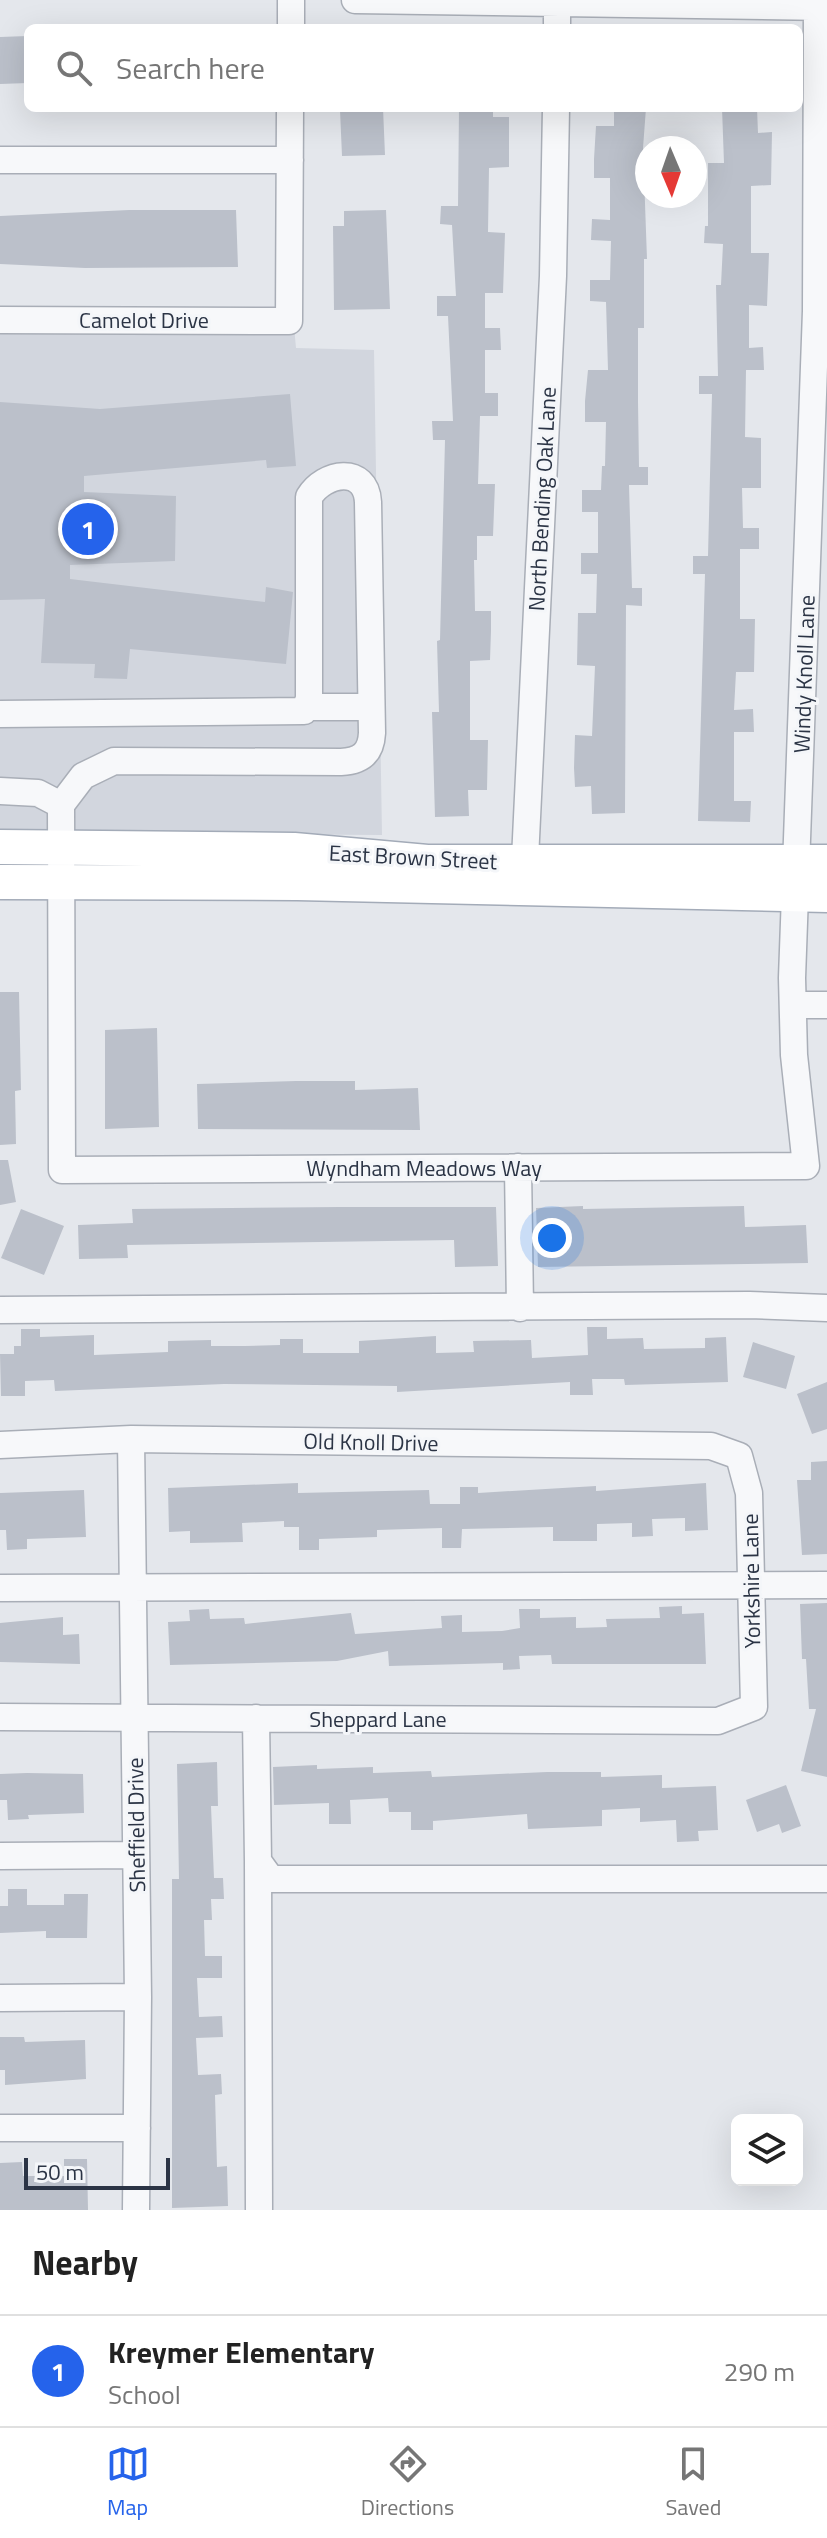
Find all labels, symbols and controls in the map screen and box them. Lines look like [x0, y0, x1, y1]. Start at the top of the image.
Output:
search box [24, 24, 803, 112]
text: Search here [116, 45, 265, 91]
icon: search [52, 46, 96, 90]
north arrow [635, 136, 707, 208]
street label: Camelot Drive [79, 303, 209, 337]
street label: North Bending Oak Lane [519, 386, 565, 612]
pin: 1 [62, 499, 114, 559]
street label: Windy Knoll Lane [784, 594, 824, 754]
street label: East Brown Street [328, 836, 498, 878]
street label: Wyndham Meadows Way [306, 1151, 542, 1185]
your location [532, 1218, 572, 1258]
street label: Old Knoll Drive [303, 1424, 439, 1460]
street label: Yorkshire Lane [733, 1513, 769, 1649]
street label: Sheppard Lane [309, 1702, 447, 1736]
street label: Sheffield Drive [118, 1757, 154, 1893]
map controls [731, 2114, 803, 2186]
button: layers [731, 2114, 803, 2186]
scale bar [24, 2154, 170, 2190]
text: 50 m [36, 2155, 84, 2189]
text: Nearby [32, 2236, 138, 2288]
text: Kreymer Elementary [108, 2329, 375, 2375]
text: 1 [51, 2352, 65, 2391]
text: 290 m [724, 2352, 795, 2391]
text: School [108, 2375, 181, 2414]
tab: Map [106, 2442, 150, 2524]
tab: Directions [361, 2442, 454, 2524]
tab: Saved [665, 2442, 721, 2524]

